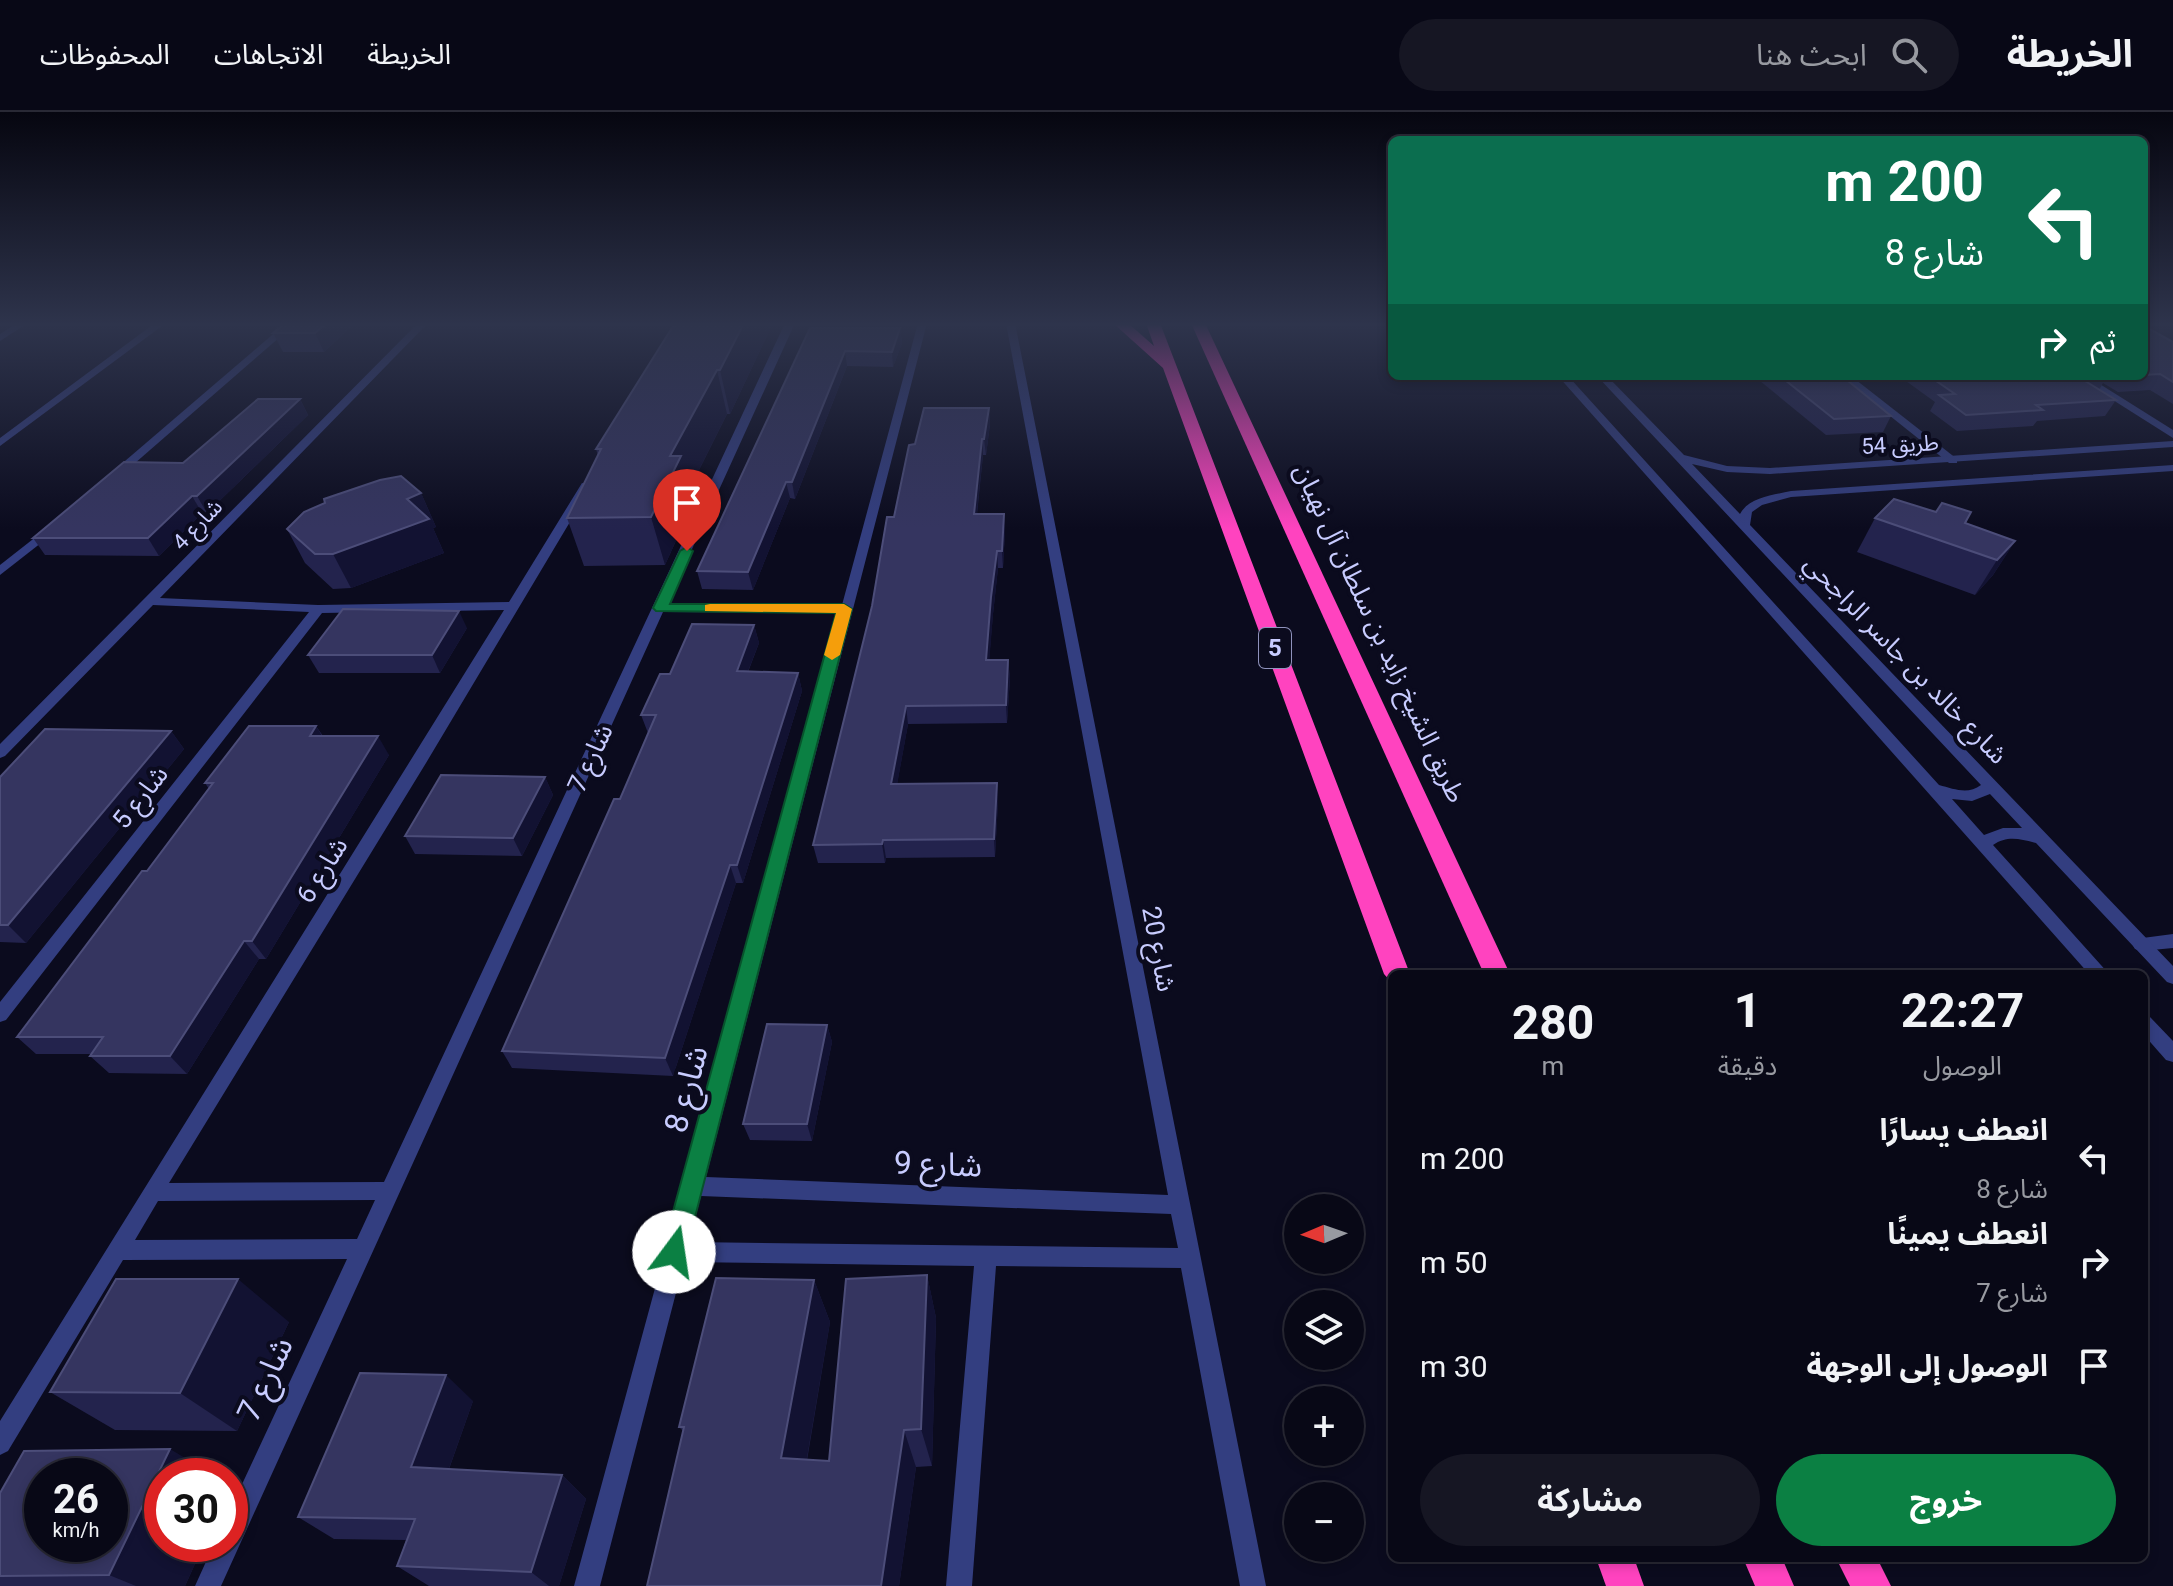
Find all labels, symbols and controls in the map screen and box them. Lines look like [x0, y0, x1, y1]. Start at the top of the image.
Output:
search box [1399, 19, 1959, 91]
text: الخريطة [2007, 32, 2133, 76]
icon: search [1887, 33, 1931, 77]
text: ابحث هنا [1756, 37, 1867, 72]
text: المحفوظات [40, 38, 170, 71]
text: الاتجاهات [214, 38, 323, 71]
text: الخريطة [367, 38, 451, 71]
text: 200 m [1825, 149, 1984, 215]
icon: left [2012, 168, 2116, 272]
text: شارع 8 [1885, 232, 1984, 274]
icon: right [2030, 320, 2074, 364]
text: ثم [2090, 324, 2116, 359]
street label: طريق 54 [1861, 430, 1939, 460]
street label: طريق الشيخ زايد بن سلطان آل نهيان [1284, 459, 1472, 809]
pin [653, 469, 721, 551]
icon: arrive [665, 481, 709, 525]
street label: شارع 4 [167, 494, 230, 558]
street label: شارع خالد بن جاسر الراجحي [1795, 548, 2014, 773]
road number: 5 [1259, 628, 1291, 668]
street label: شارع 7 [561, 719, 622, 799]
street label: شارع 5 [106, 759, 177, 837]
street label: شارع 6 [290, 832, 357, 910]
street label: شارع 20 [1132, 904, 1182, 995]
text: 1 [1734, 982, 1761, 1039]
text: 22:27 [1901, 982, 2024, 1039]
text: 280 [1512, 994, 1594, 1051]
street label: شارع 8 [656, 1041, 721, 1138]
text: m [1542, 1051, 1564, 1081]
text: دقيقة [1718, 1051, 1777, 1081]
text: الوصول [1923, 1051, 2002, 1081]
text: انعطف يسارًا [1879, 1112, 2048, 1147]
icon: left [2072, 1136, 2116, 1180]
text: 200 m [1420, 1141, 1504, 1176]
street label: شارع 9 [893, 1143, 983, 1190]
text: شارع 8 [1976, 1174, 2048, 1204]
north arrow [1284, 1194, 1364, 1274]
map controls [1284, 1194, 1364, 1562]
position arrow [632, 1210, 716, 1294]
text: انعطف يمينًا [1887, 1216, 2048, 1251]
icon: right [2072, 1240, 2116, 1284]
text: 50 m [1420, 1245, 1488, 1280]
text: شارع 7 [1976, 1278, 2048, 1308]
button: layers [1284, 1290, 1364, 1370]
street label: شارع 7 [229, 1331, 305, 1429]
icon: arrive [2072, 1344, 2116, 1388]
text: الوصول إلى الوجهة [1807, 1348, 2048, 1383]
text: 30 m [1420, 1349, 1488, 1384]
button: + [1284, 1386, 1364, 1466]
button: مشاركة [1420, 1454, 1760, 1546]
button: خروج [1776, 1454, 2116, 1546]
speed limit sign: 30 [144, 1458, 248, 1562]
text: 26 [53, 1476, 99, 1523]
button: − [1284, 1482, 1364, 1562]
text: km/h [53, 1518, 99, 1542]

